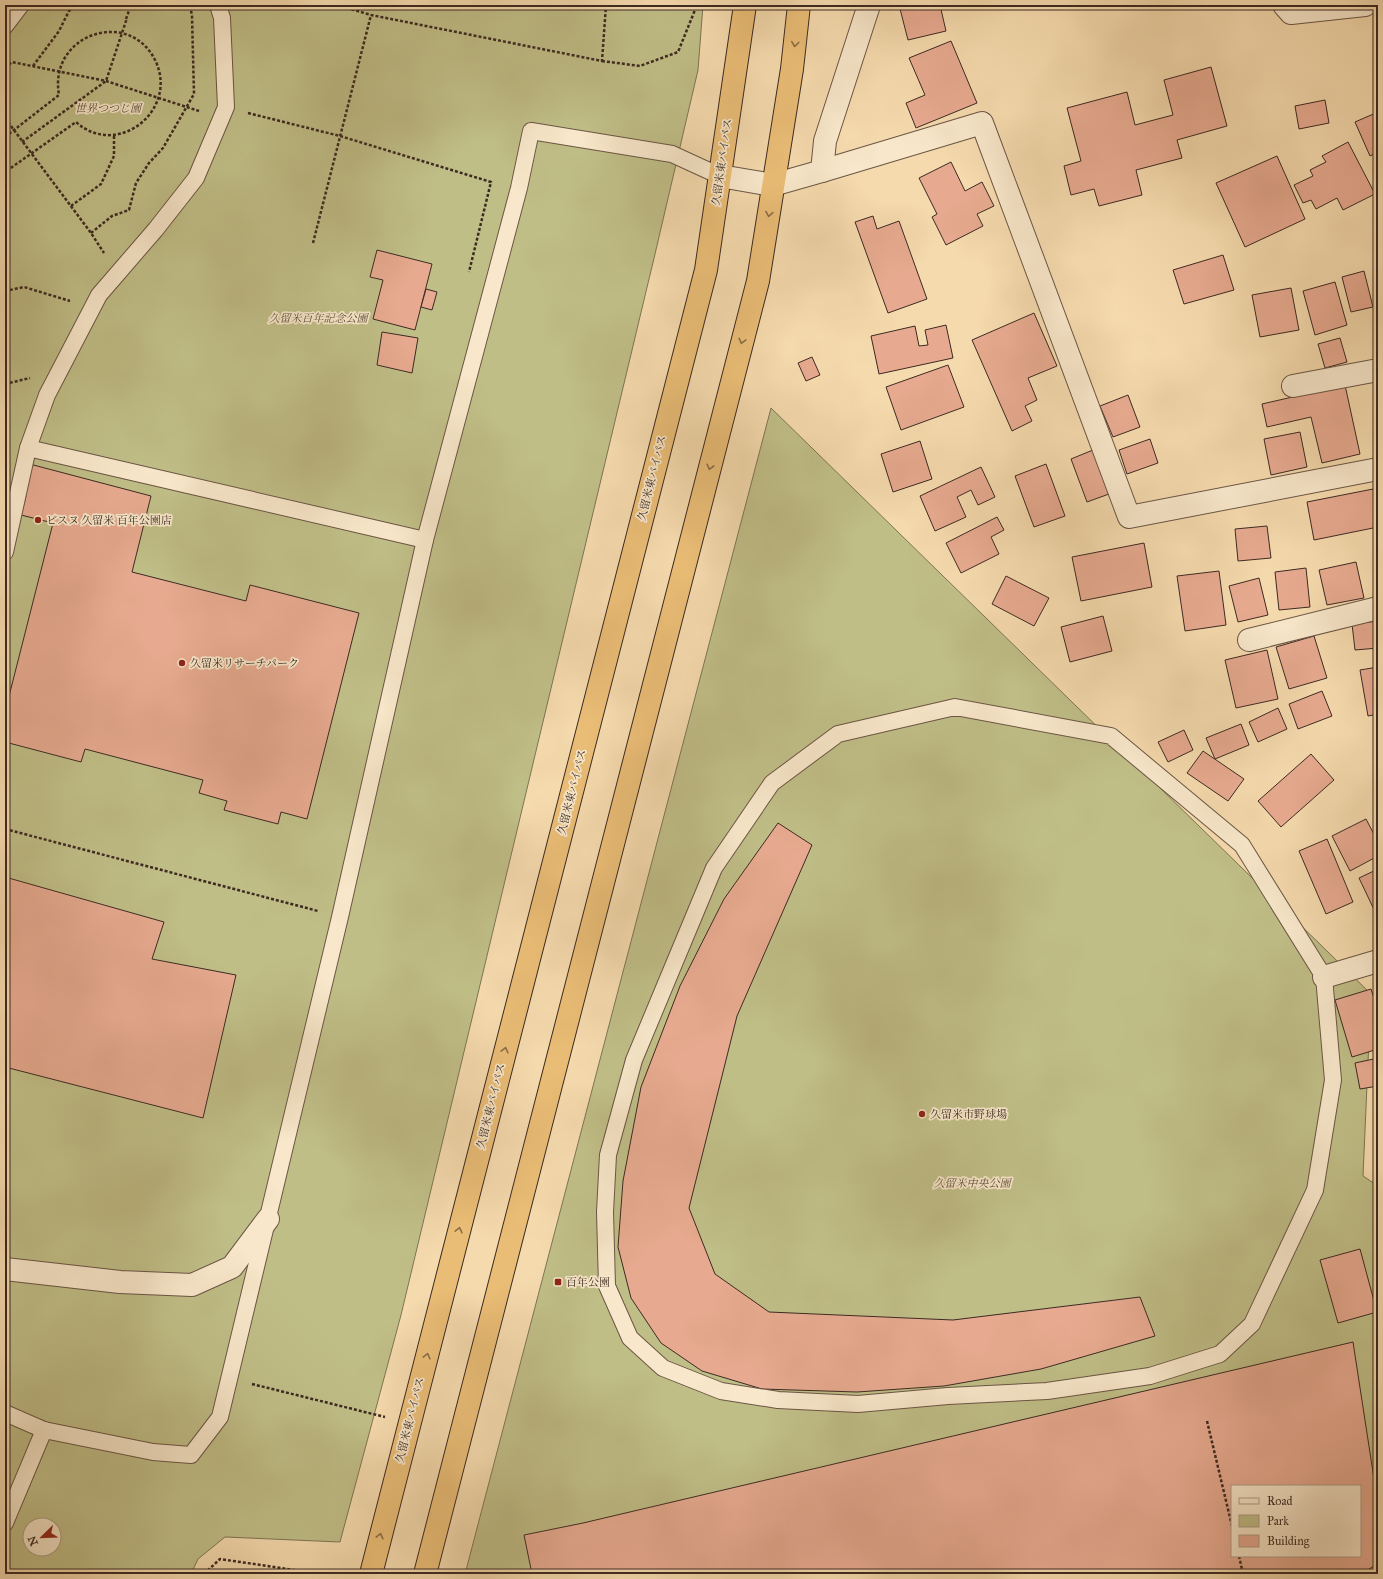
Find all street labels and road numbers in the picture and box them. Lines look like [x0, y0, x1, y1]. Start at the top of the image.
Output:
street label: 久留米東バイパス [709, 118, 735, 206]
street label: 久留米東バイパス [635, 434, 669, 522]
street label: 久留米東バイパス [555, 748, 589, 836]
street label: 久留米東バイパス [474, 1062, 508, 1150]
street label: 久留米東バイパス [393, 1376, 427, 1464]

